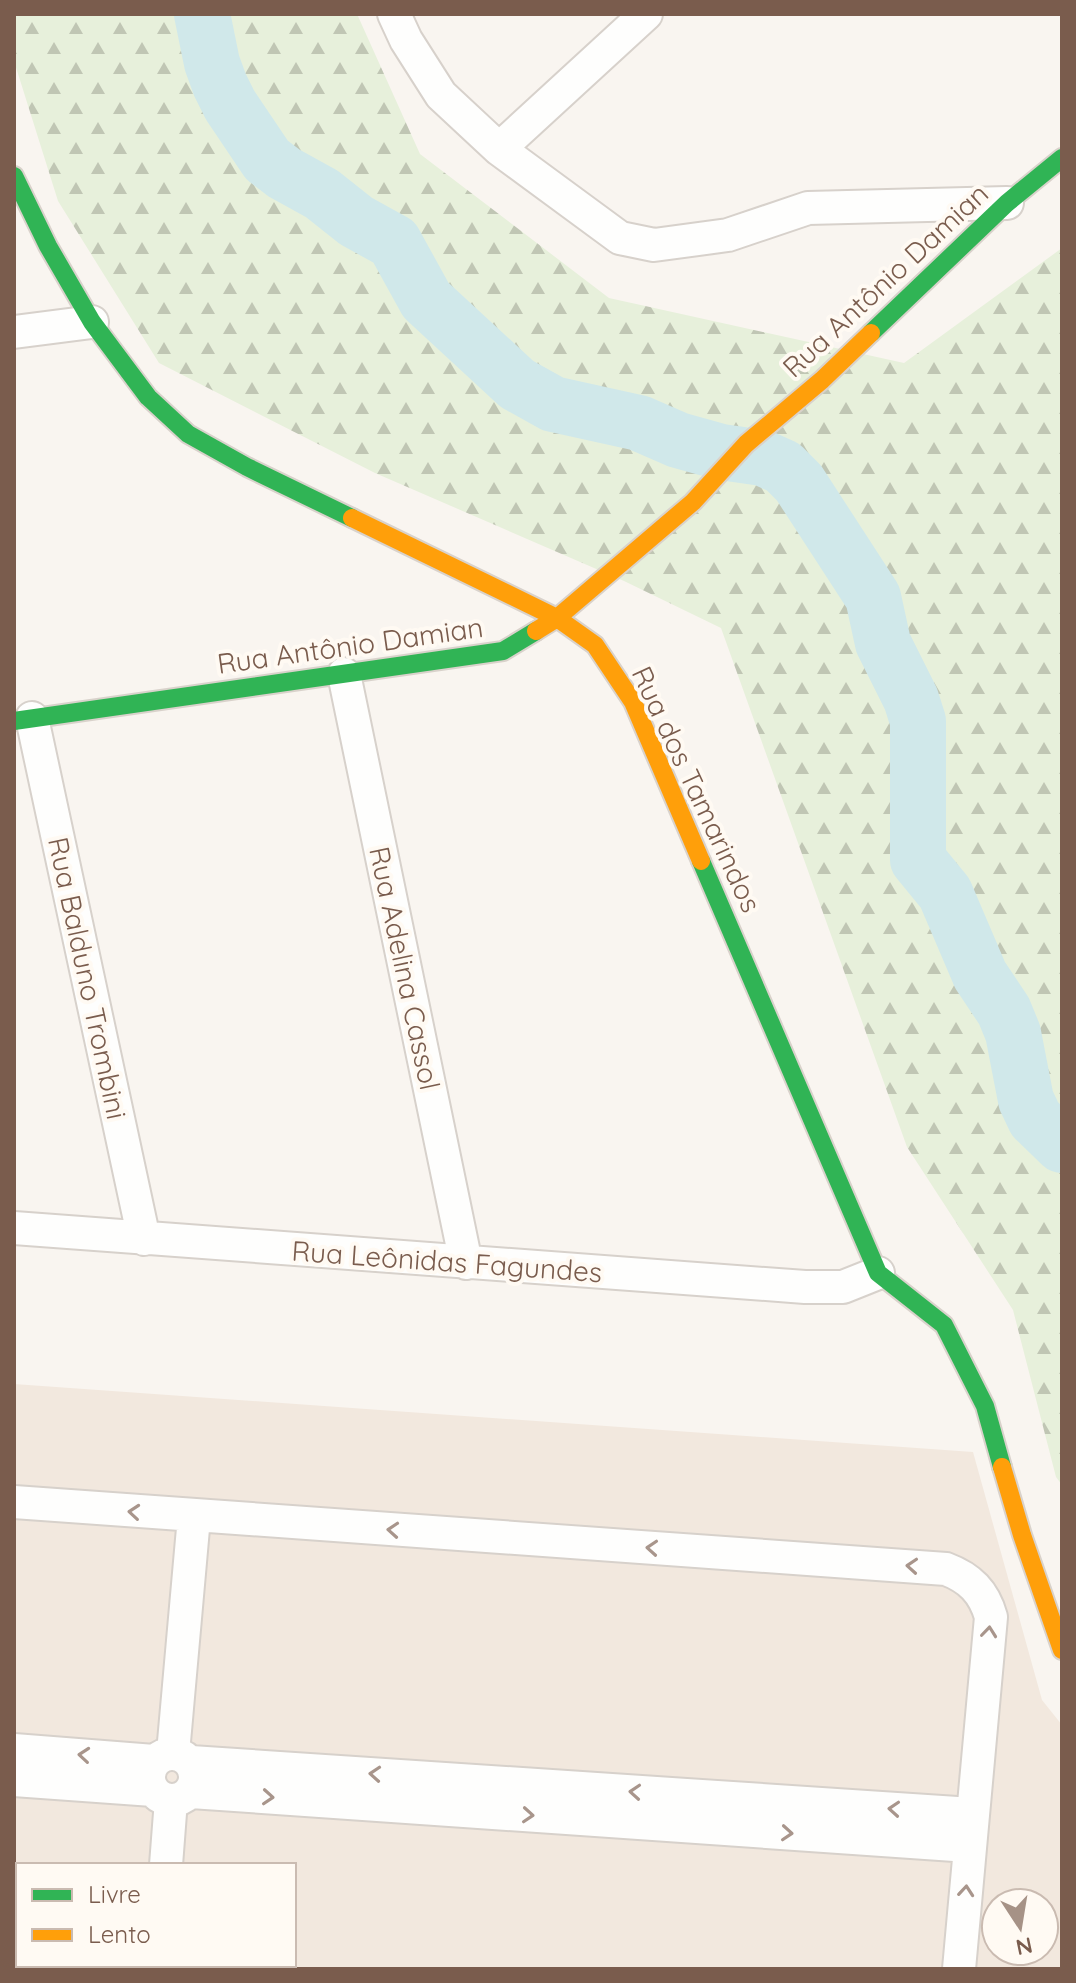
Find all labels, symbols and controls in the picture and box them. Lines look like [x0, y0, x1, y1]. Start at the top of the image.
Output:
street label: Rua Antônio Damian [775, 176, 995, 384]
street label: Rua Antônio Damian [215, 609, 485, 681]
street label: Rua dos Tamarindos [625, 661, 769, 917]
street label: Rua Balduno Trombini [41, 834, 135, 1122]
street label: Rua Adelina Cassol [362, 843, 448, 1093]
street label: Rua Leônidas Fagundes [291, 1233, 603, 1289]
one-way arrow [127, 1504, 140, 1521]
one-way arrow [386, 1522, 399, 1539]
one-way arrow [645, 1540, 658, 1557]
one-way arrow [905, 1558, 918, 1575]
one-way arrow [981, 1625, 998, 1638]
one-way arrow [77, 1747, 90, 1764]
one-way arrow [368, 1766, 381, 1783]
one-way arrow [628, 1784, 641, 1801]
one-way arrow [262, 1788, 275, 1805]
one-way arrow [887, 1801, 900, 1818]
one-way arrow [522, 1806, 535, 1823]
one-way arrow [781, 1824, 794, 1841]
legend [16, 1863, 296, 1967]
text: Livre [88, 1879, 141, 1909]
one-way arrow [957, 1884, 974, 1897]
north arrow [980, 1887, 1060, 1967]
text: Lento [88, 1919, 151, 1949]
text: N [1013, 1931, 1035, 1962]

